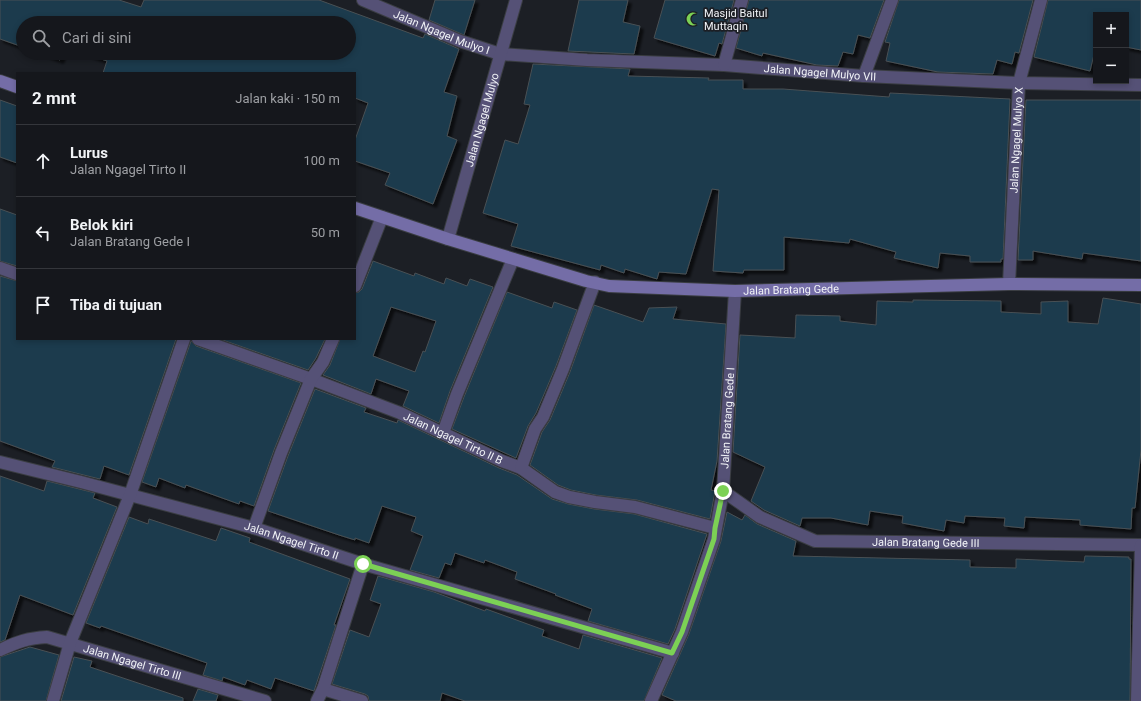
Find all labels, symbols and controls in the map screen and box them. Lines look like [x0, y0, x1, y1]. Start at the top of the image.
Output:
street label: Jalan Ngagel Mulyo I [392, 7, 491, 57]
place label: Masjid Baitul Muttaqin [704, 7, 767, 33]
mosque icon: Masjid Baitul Muttaqin [685, 11, 701, 27]
map controls [1093, 12, 1129, 84]
button: + [1093, 12, 1129, 48]
search box [16, 16, 356, 60]
icon: search [30, 27, 52, 49]
text: Cari di sini [62, 29, 132, 47]
button: − [1093, 48, 1129, 84]
street label: Jalan Ngagel Mulyo VII [763, 62, 876, 83]
street label: Jalan Ngagel Mulyo [462, 71, 501, 168]
street label: Jalan Ngagel Mulyo X [1007, 87, 1025, 194]
text: 2 mnt [32, 88, 76, 108]
text: Jalan kaki · 150 m [235, 91, 340, 106]
text: Lurus [70, 144, 108, 162]
icon: ahead [32, 150, 54, 172]
text: 100 m [303, 153, 340, 168]
text: Jalan Ngagel Tirto II [70, 162, 186, 177]
text: Belok kiri [70, 216, 133, 234]
icon: left [32, 222, 54, 244]
text: 50 m [311, 225, 340, 240]
text: Jalan Bratang Gede I [70, 234, 190, 249]
street label: Jalan Bratang Gede [743, 282, 839, 297]
icon: arrive [32, 294, 54, 316]
text: Tiba di tujuan [70, 296, 162, 314]
street label: Jalan Bratang Gede I [718, 367, 737, 469]
street label: Jalan Ngagel Tirto II B [402, 409, 505, 467]
route end [714, 482, 732, 500]
street label: Jalan Ngagel Tirto II [243, 519, 340, 562]
street label: Jalan Bratang Gede III [872, 535, 980, 550]
route start [354, 555, 372, 573]
street label: Jalan Ngagel Tirto III [82, 641, 183, 683]

